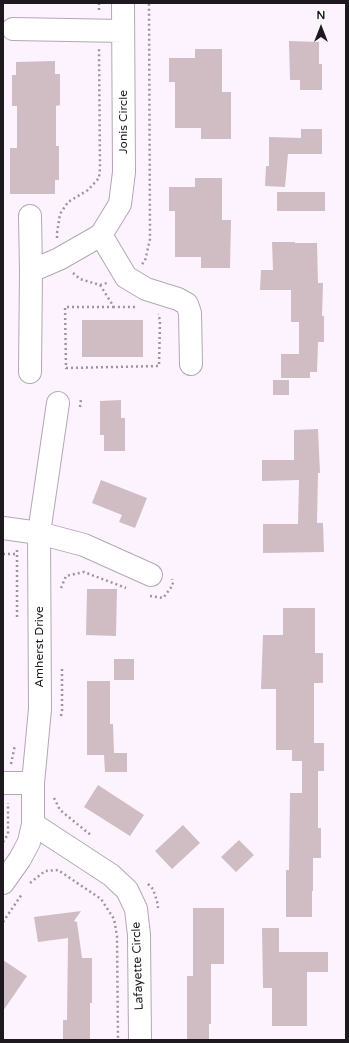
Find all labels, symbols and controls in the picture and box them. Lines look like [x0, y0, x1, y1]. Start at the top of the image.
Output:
north arrow [301, 8, 341, 48]
text: N [317, 9, 325, 22]
street label: Jonis Circle [117, 90, 131, 154]
street label: Amherst Drive [33, 606, 47, 688]
street label: Lafayette Circle [129, 921, 147, 1011]

